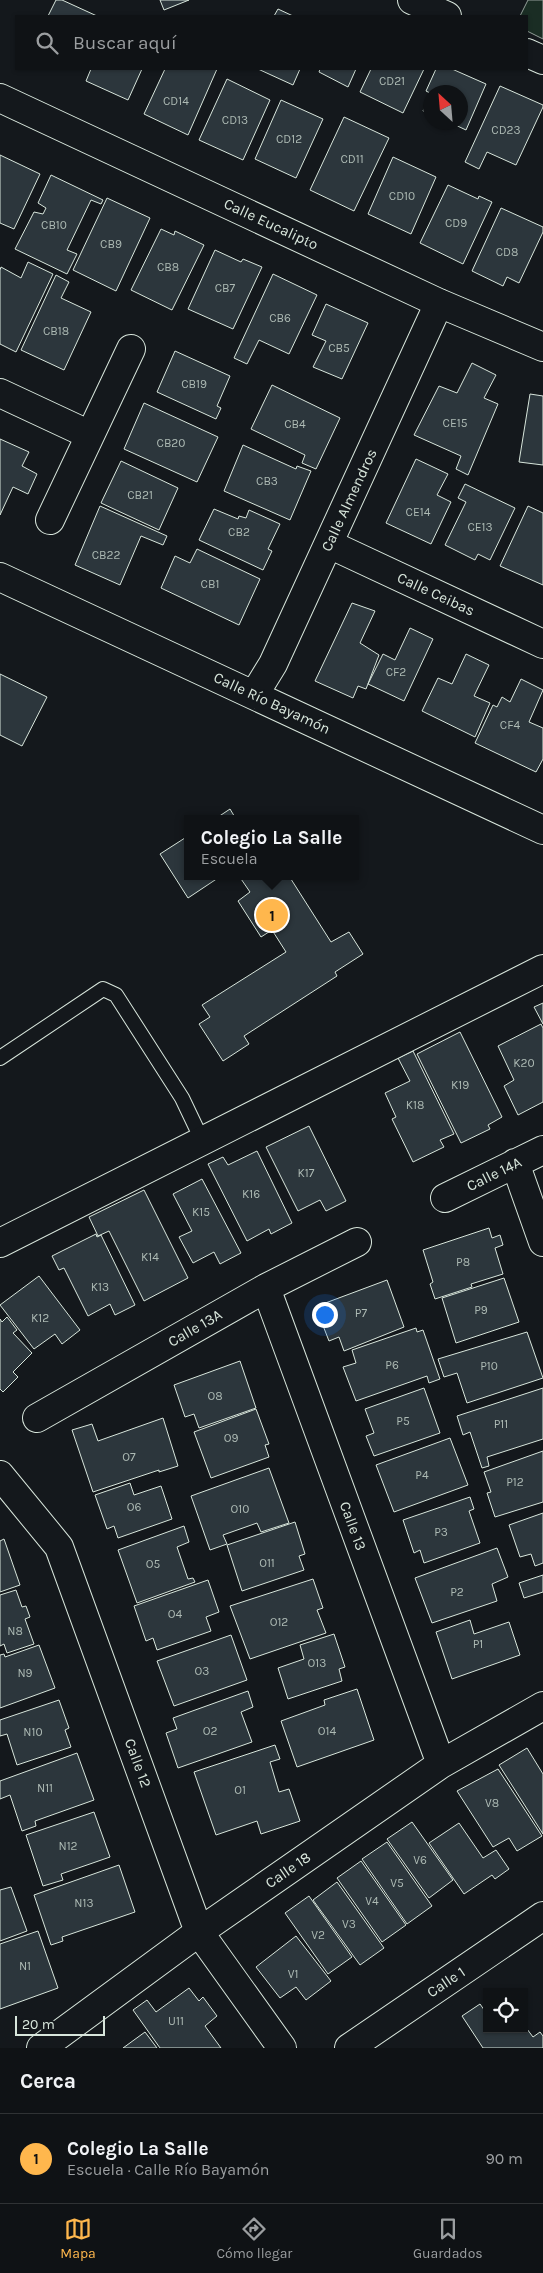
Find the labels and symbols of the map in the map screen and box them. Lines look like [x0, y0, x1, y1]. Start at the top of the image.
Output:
house number: CD21 [379, 74, 405, 88]
north arrow [423, 85, 468, 130]
house number: CD14 [163, 94, 189, 108]
house number: CD13 [222, 113, 248, 127]
house number: CD23 [491, 123, 521, 137]
house number: CD12 [276, 132, 302, 146]
house number: CD11 [340, 152, 364, 166]
house number: CD10 [389, 189, 415, 203]
street label: Calle Eucalipto [221, 194, 321, 254]
house number: CD9 [445, 216, 467, 230]
house number: CB10 [41, 218, 67, 232]
house number: CB9 [100, 237, 122, 251]
house number: CD8 [496, 245, 518, 259]
house number: CB8 [157, 260, 179, 274]
house number: CB7 [215, 281, 236, 295]
house number: CB6 [269, 311, 291, 325]
house number: CB18 [43, 324, 69, 338]
house number: CB5 [328, 341, 350, 355]
house number: CB19 [181, 377, 207, 391]
house number: CE15 [443, 416, 468, 430]
house number: CB4 [284, 417, 306, 431]
house number: CB20 [157, 436, 185, 450]
street label: Calle Almendros [317, 446, 381, 554]
house number: CB3 [256, 474, 278, 488]
house number: CB21 [127, 488, 153, 502]
house number: CE14 [406, 505, 431, 519]
house number: CE13 [467, 520, 493, 534]
house number: CB2 [228, 525, 250, 539]
house number: CB22 [92, 548, 120, 562]
street label: Calle Ceibas [394, 568, 478, 620]
house number: CB1 [201, 577, 219, 591]
house number: CF2 [386, 665, 406, 679]
street label: Calle Río Bayamón [211, 668, 333, 738]
house number: CF4 [500, 718, 520, 732]
pin: 1 [256, 896, 288, 934]
house number: K20 [513, 1056, 535, 1070]
house number: K19 [451, 1078, 469, 1092]
house number: K18 [406, 1098, 424, 1112]
street label: Calle 14A [464, 1153, 525, 1195]
house number: K17 [298, 1166, 315, 1180]
house number: K16 [242, 1187, 260, 1201]
house number: K15 [192, 1205, 210, 1219]
house number: K14 [141, 1250, 159, 1264]
house number: P8 [456, 1255, 470, 1269]
house number: K13 [91, 1280, 109, 1294]
your location [312, 1302, 338, 1328]
house number: P9 [474, 1303, 488, 1317]
street label: Calle 13A [165, 1305, 226, 1351]
house number: P7 [355, 1306, 368, 1320]
house number: K12 [31, 1311, 49, 1325]
house number: P6 [385, 1358, 399, 1372]
house number: P10 [480, 1359, 498, 1373]
house number: O8 [207, 1389, 223, 1403]
house number: P5 [396, 1414, 410, 1428]
house number: P11 [494, 1417, 508, 1431]
house number: O9 [224, 1431, 238, 1445]
house number: O7 [122, 1450, 136, 1464]
house number: P4 [415, 1468, 429, 1482]
house number: P12 [506, 1475, 524, 1489]
street label: Calle 13 [336, 1499, 370, 1553]
house number: O6 [127, 1500, 141, 1514]
house number: O10 [231, 1502, 249, 1516]
house number: P3 [434, 1525, 448, 1539]
house number: O11 [259, 1556, 275, 1570]
house number: O5 [146, 1557, 160, 1571]
house number: P2 [450, 1585, 464, 1599]
house number: O4 [168, 1607, 183, 1621]
house number: O12 [270, 1615, 288, 1629]
house number: N8 [7, 1624, 23, 1638]
house number: P1 [473, 1637, 483, 1651]
house number: O13 [308, 1656, 326, 1670]
house number: O3 [195, 1664, 209, 1678]
house number: N9 [17, 1666, 33, 1680]
house number: O2 [203, 1724, 217, 1738]
house number: O14 [318, 1724, 337, 1738]
house number: N10 [23, 1725, 43, 1739]
street label: Calle 12 [121, 1736, 155, 1790]
house number: N11 [37, 1781, 53, 1795]
house number: O1 [234, 1783, 246, 1797]
house number: V8 [485, 1796, 499, 1810]
house number: N12 [58, 1839, 78, 1853]
street label: Calle 18 [262, 1848, 314, 1892]
house number: V6 [413, 1853, 427, 1867]
house number: V5 [390, 1876, 404, 1890]
house number: V4 [365, 1894, 379, 1908]
house number: N13 [74, 1896, 94, 1910]
house number: V3 [342, 1917, 356, 1931]
house number: V2 [311, 1928, 325, 1942]
house number: N1 [19, 1959, 31, 1973]
street label: Calle 1 [424, 1963, 468, 2001]
house number: V1 [288, 1967, 298, 1981]
scale bar [15, 2013, 105, 2036]
house number: U11 [168, 2014, 184, 2028]

